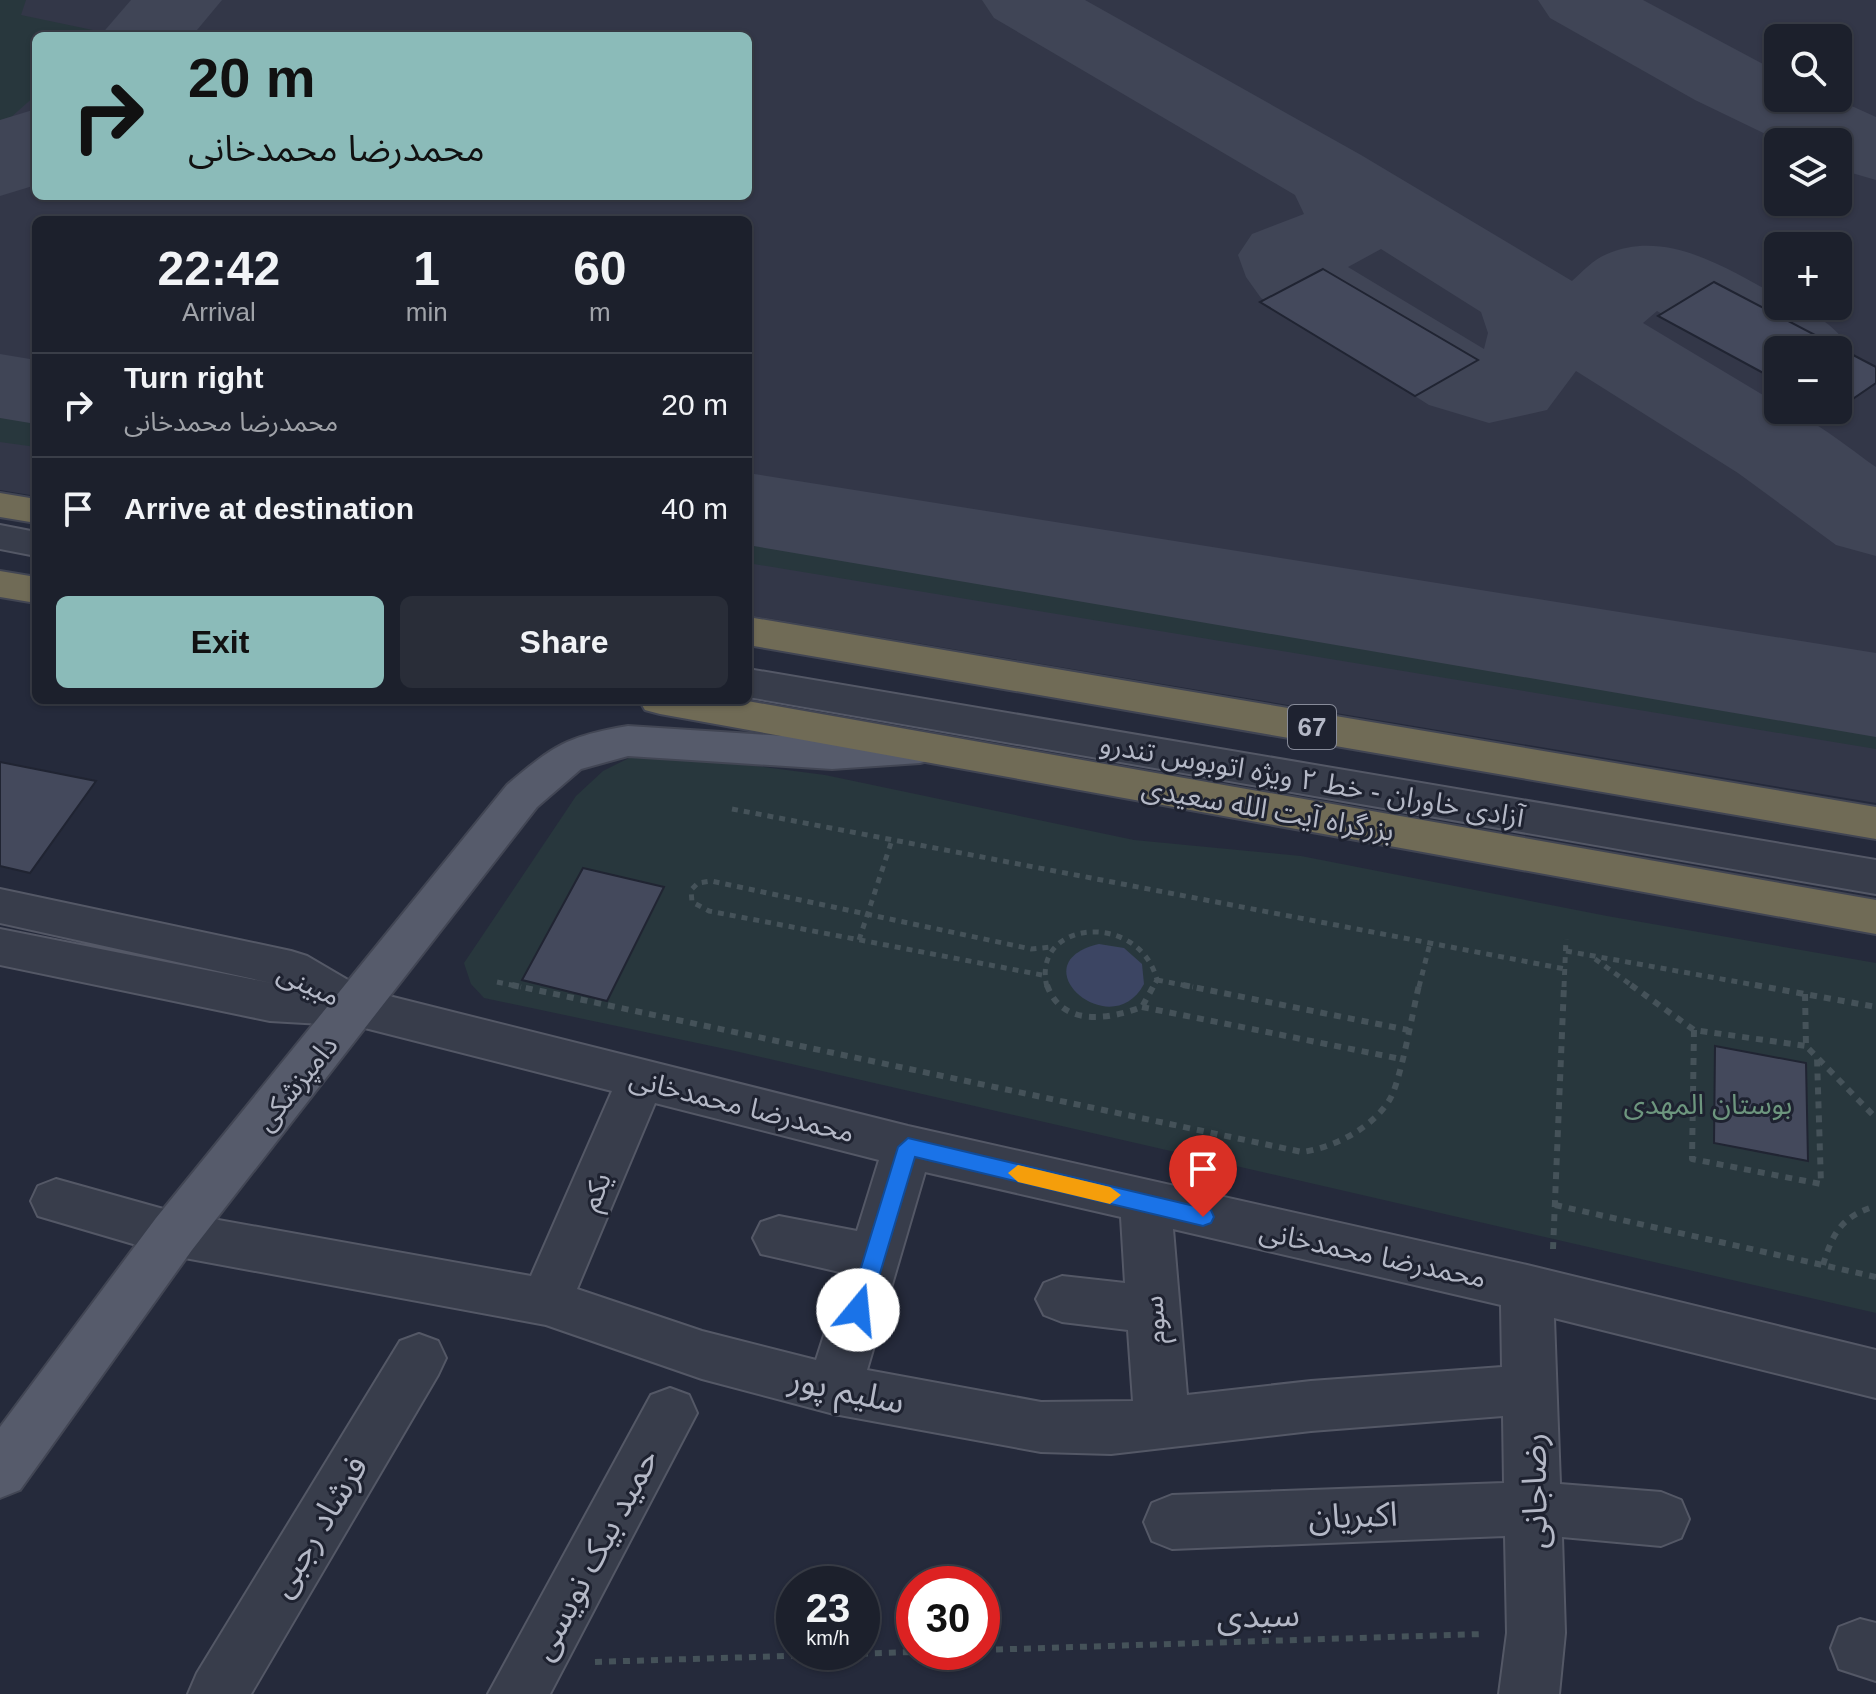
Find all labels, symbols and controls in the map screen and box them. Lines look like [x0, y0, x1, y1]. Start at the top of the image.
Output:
map controls [1764, 24, 1852, 424]
button: search [1764, 24, 1852, 112]
text: 20 m [188, 46, 316, 109]
icon: right [56, 64, 160, 168]
text: محمدرضا محمدخانی [188, 128, 485, 169]
button: layers [1764, 128, 1852, 216]
button: + [1764, 232, 1852, 320]
text: 22:42 [157, 242, 280, 295]
text: 1 [413, 242, 440, 295]
text: 60 [573, 242, 627, 295]
text: Arrival [182, 297, 256, 327]
text: min [406, 297, 448, 327]
text: m [589, 297, 611, 327]
button: − [1764, 336, 1852, 424]
text: Turn right [124, 361, 263, 394]
icon: right [56, 383, 100, 427]
text: 20 m [661, 388, 728, 421]
text: محمدرضا محمدخانی [124, 407, 338, 437]
icon: arrive [56, 487, 100, 531]
text: Arrive at destination [124, 492, 414, 525]
text: 40 m [661, 492, 728, 525]
button: Exit [56, 596, 384, 688]
button: Share [400, 596, 728, 688]
road number: 67 [1288, 705, 1336, 749]
street label: آزادی خاوران - خط ۲ ویژه اتوبوس تندرو [1097, 728, 1528, 834]
street label: بزرگراه آیت الله سعیدی [1139, 772, 1397, 848]
street label: مبینی [272, 957, 345, 1013]
street label: دامپزشکی [249, 1030, 345, 1138]
street label: محمدرضا محمدخانی [626, 1063, 858, 1149]
park label: بوستان المهدی [1624, 1089, 1792, 1121]
pin [1169, 1135, 1237, 1217]
icon: arrive [1181, 1147, 1225, 1191]
street label: یکم [574, 1167, 623, 1217]
street label: محمدرضا محمدخانی [1257, 1215, 1489, 1295]
position arrow [816, 1268, 900, 1352]
street label: سوم [1137, 1294, 1177, 1345]
street label: سلیم پور [783, 1359, 908, 1428]
street label: رضاجانی [1514, 1433, 1555, 1549]
street label: حمید بیک نویسی [522, 1442, 666, 1667]
street label: فرشاد رجبی [261, 1449, 376, 1604]
street label: اکبریان [1308, 1494, 1398, 1537]
speed limit sign: 30 [896, 1566, 1000, 1670]
text: 23 [806, 1586, 850, 1630]
street label: سیدی [1216, 1595, 1300, 1636]
text: km/h [806, 1627, 850, 1649]

